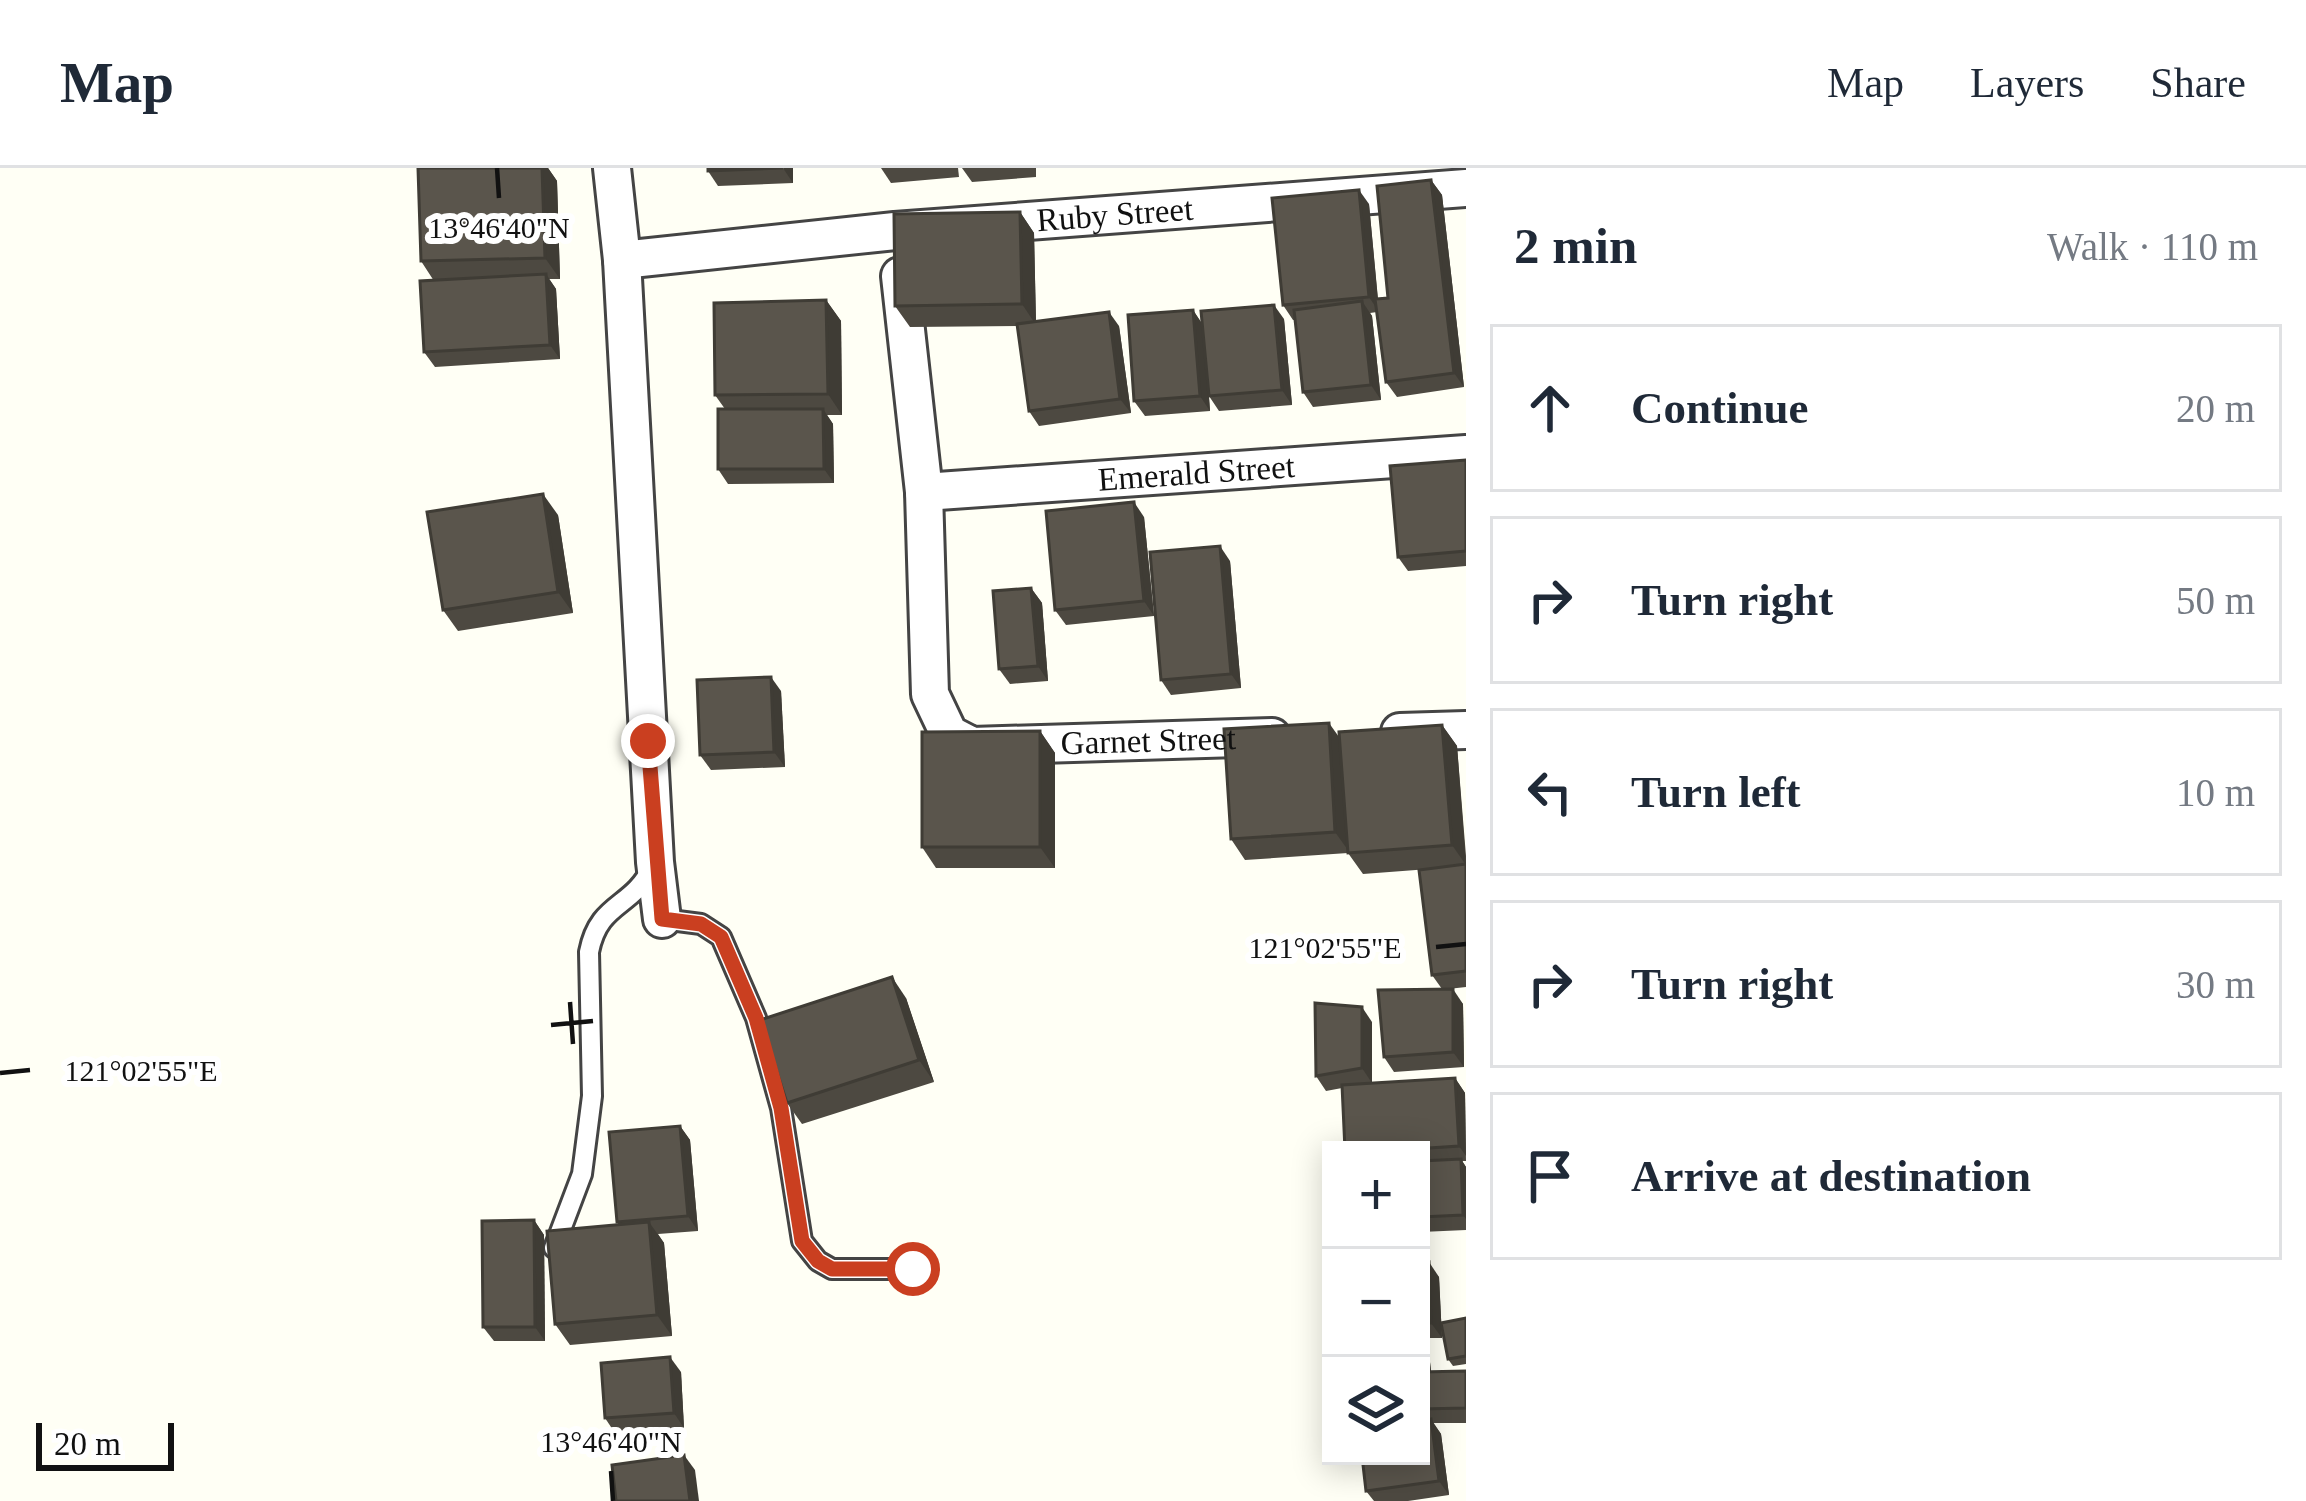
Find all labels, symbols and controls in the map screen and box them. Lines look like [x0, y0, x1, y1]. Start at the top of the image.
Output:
text: Map [60, 51, 174, 114]
text: Map [1827, 60, 1904, 106]
text: Layers [1970, 60, 2084, 106]
text: Share [2150, 60, 2246, 106]
street label: Ruby Street [1035, 191, 1194, 238]
text: 13°46'40"N [428, 211, 570, 244]
text: 2 min [1514, 218, 1637, 274]
text: Walk · 110 m [2047, 225, 2258, 268]
icon: ahead [1517, 375, 1583, 441]
text: Continue [1631, 383, 1809, 433]
text: 20 m [2176, 387, 2255, 430]
street label: Emerald Street [1097, 448, 1296, 498]
icon: right [1517, 567, 1583, 633]
text: Turn right [1631, 575, 1833, 625]
text: 50 m [2176, 579, 2255, 622]
route end [621, 714, 675, 768]
street label: Garnet Street [1060, 720, 1236, 761]
icon: left [1517, 759, 1583, 825]
text: Turn left [1631, 767, 1801, 817]
text: 10 m [2176, 771, 2255, 814]
text: 121°02'55"E [1249, 931, 1401, 964]
icon: right [1517, 951, 1583, 1017]
text: Turn right [1631, 959, 1833, 1009]
text: 30 m [2176, 963, 2255, 1006]
text: 121°02'55"E [65, 1054, 217, 1087]
map controls [1322, 1141, 1430, 1465]
button: + [1322, 1141, 1430, 1249]
icon: arrive [1517, 1143, 1583, 1209]
text: Arrive at destination [1631, 1151, 2031, 1201]
route start [886, 1242, 940, 1296]
button: − [1322, 1249, 1430, 1357]
button: layers [1322, 1357, 1430, 1465]
scale bar [36, 1417, 174, 1470]
text: 13°46'40"N [540, 1425, 682, 1458]
text: 20 m [54, 1426, 121, 1462]

